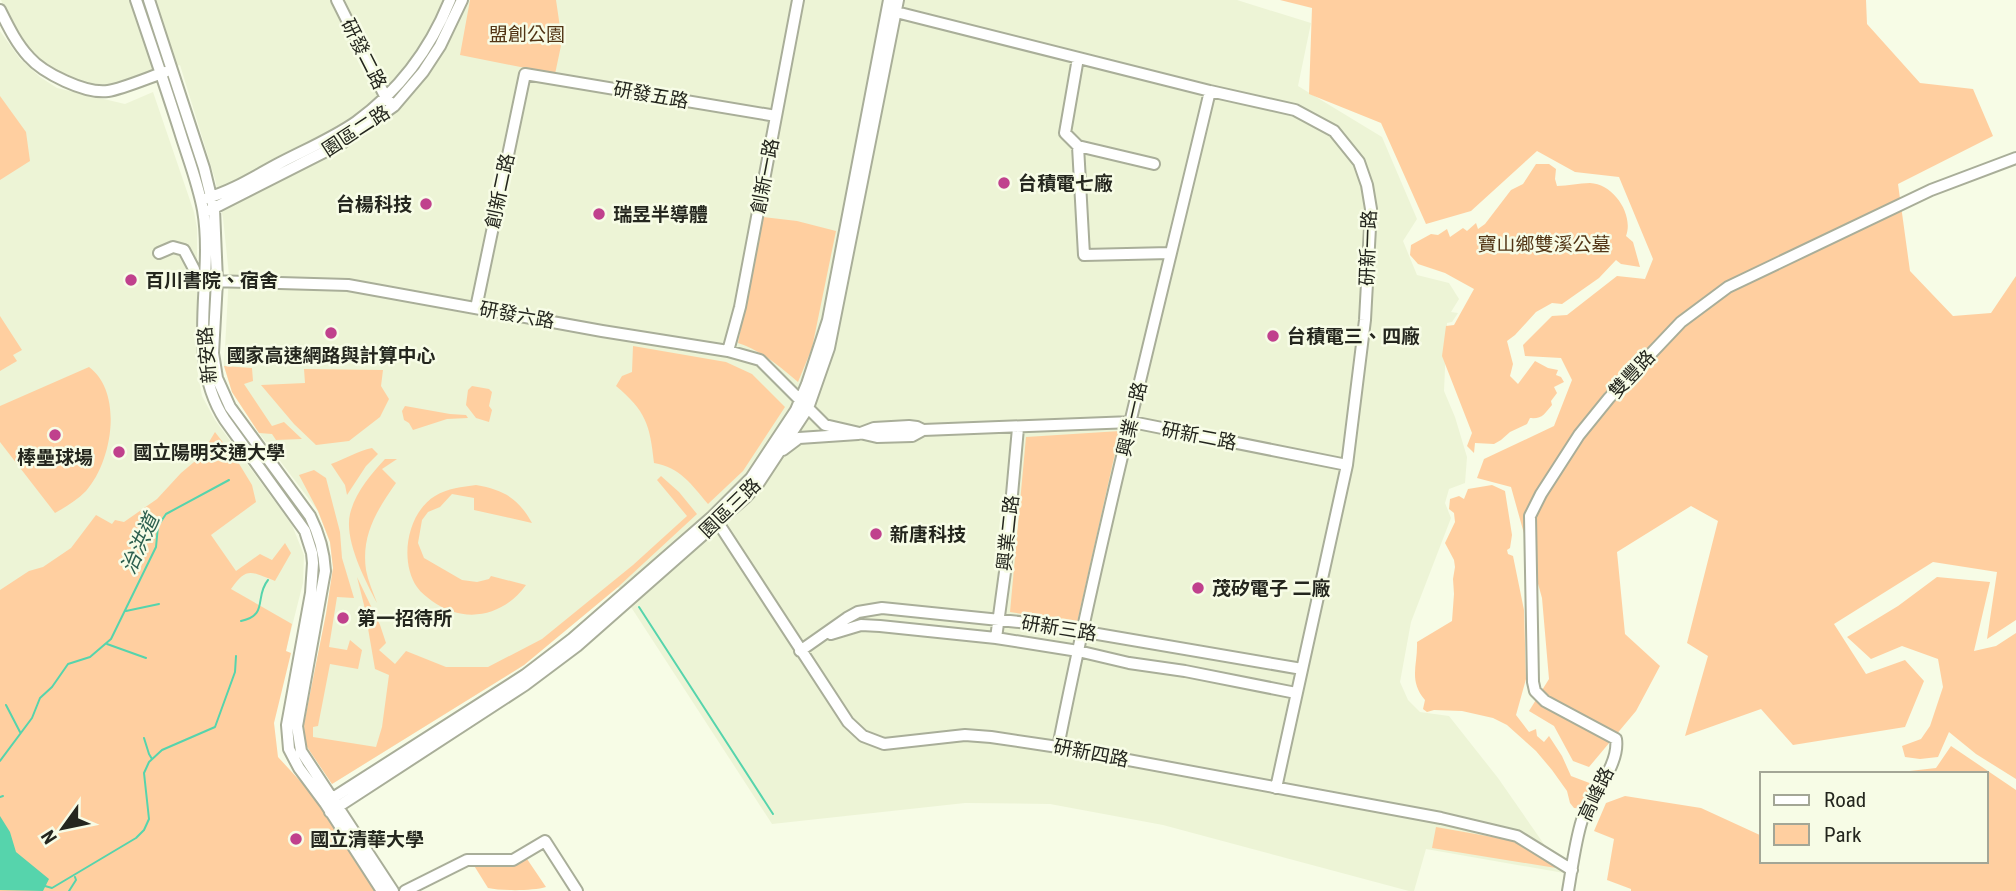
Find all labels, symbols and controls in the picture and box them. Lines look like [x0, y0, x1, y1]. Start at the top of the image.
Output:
street label: 研發二路 [336, 15, 392, 93]
park label: 盟創公園 [489, 23, 565, 46]
street label: 研發五路 [612, 77, 690, 113]
street label: 園區二路 [318, 101, 394, 161]
street label: 創新一路 [746, 136, 784, 216]
street label: 創新二路 [481, 151, 519, 231]
place label: 台積電七廠 [1018, 172, 1113, 195]
marker: 台積電七廠 [996, 175, 1012, 191]
place label: 台楊科技 [336, 193, 412, 216]
marker: 台楊科技 [418, 196, 434, 212]
place label: 瑞昱半導體 [613, 203, 708, 226]
marker: 瑞昱半導體 [591, 206, 607, 222]
street label: 研新一路 [1355, 210, 1381, 286]
park label: 寶山鄉雙溪公墓 [1477, 233, 1611, 256]
place label: 百川書院、宿舍 [145, 269, 278, 292]
marker: 百川書院、宿舍 [123, 272, 139, 288]
street label: 研發六路 [478, 297, 556, 333]
marker: 國家高速網路與計算中心 [323, 325, 339, 341]
place label: 台積電三、四廠 [1287, 325, 1420, 348]
street label: 新安路 [193, 326, 221, 384]
marker: 台積電三、四廠 [1265, 328, 1281, 344]
place label: 國家高速網路與計算中心 [226, 344, 436, 367]
street label: 雙豐路 [1604, 345, 1660, 403]
street label: 興業一路 [1112, 379, 1152, 459]
street label: 研新二路 [1159, 417, 1239, 455]
marker: 棒壘球場 [47, 427, 63, 443]
place label: 國立陽明交通大學 [133, 441, 285, 464]
marker: 國立陽明交通大學 [111, 444, 127, 460]
place label: 棒壘球場 [17, 446, 93, 469]
street label: 園區三路 [695, 473, 765, 543]
street label: 興業二路 [993, 494, 1023, 572]
water label: 治洪道 [116, 508, 165, 578]
place label: 新唐科技 [890, 523, 966, 546]
marker: 新唐科技 [868, 526, 884, 542]
place label: 茂矽電子 二廠 [1212, 577, 1330, 600]
marker: 茂矽電子 二廠 [1190, 580, 1206, 596]
place label: 第一招待所 [357, 607, 452, 630]
marker: 第一招待所 [335, 610, 351, 626]
street label: 研新三路 [1020, 611, 1098, 645]
street label: 研新四路 [1051, 734, 1131, 772]
street label: 高峰路 [1574, 763, 1618, 825]
legend [1760, 772, 1988, 863]
text: Road [1824, 788, 1866, 812]
north arrow [28, 793, 98, 863]
text: Park [1824, 823, 1862, 847]
text: N [36, 826, 62, 848]
place label: 國立清華大學 [310, 828, 424, 851]
marker: 國立清華大學 [288, 831, 304, 847]

